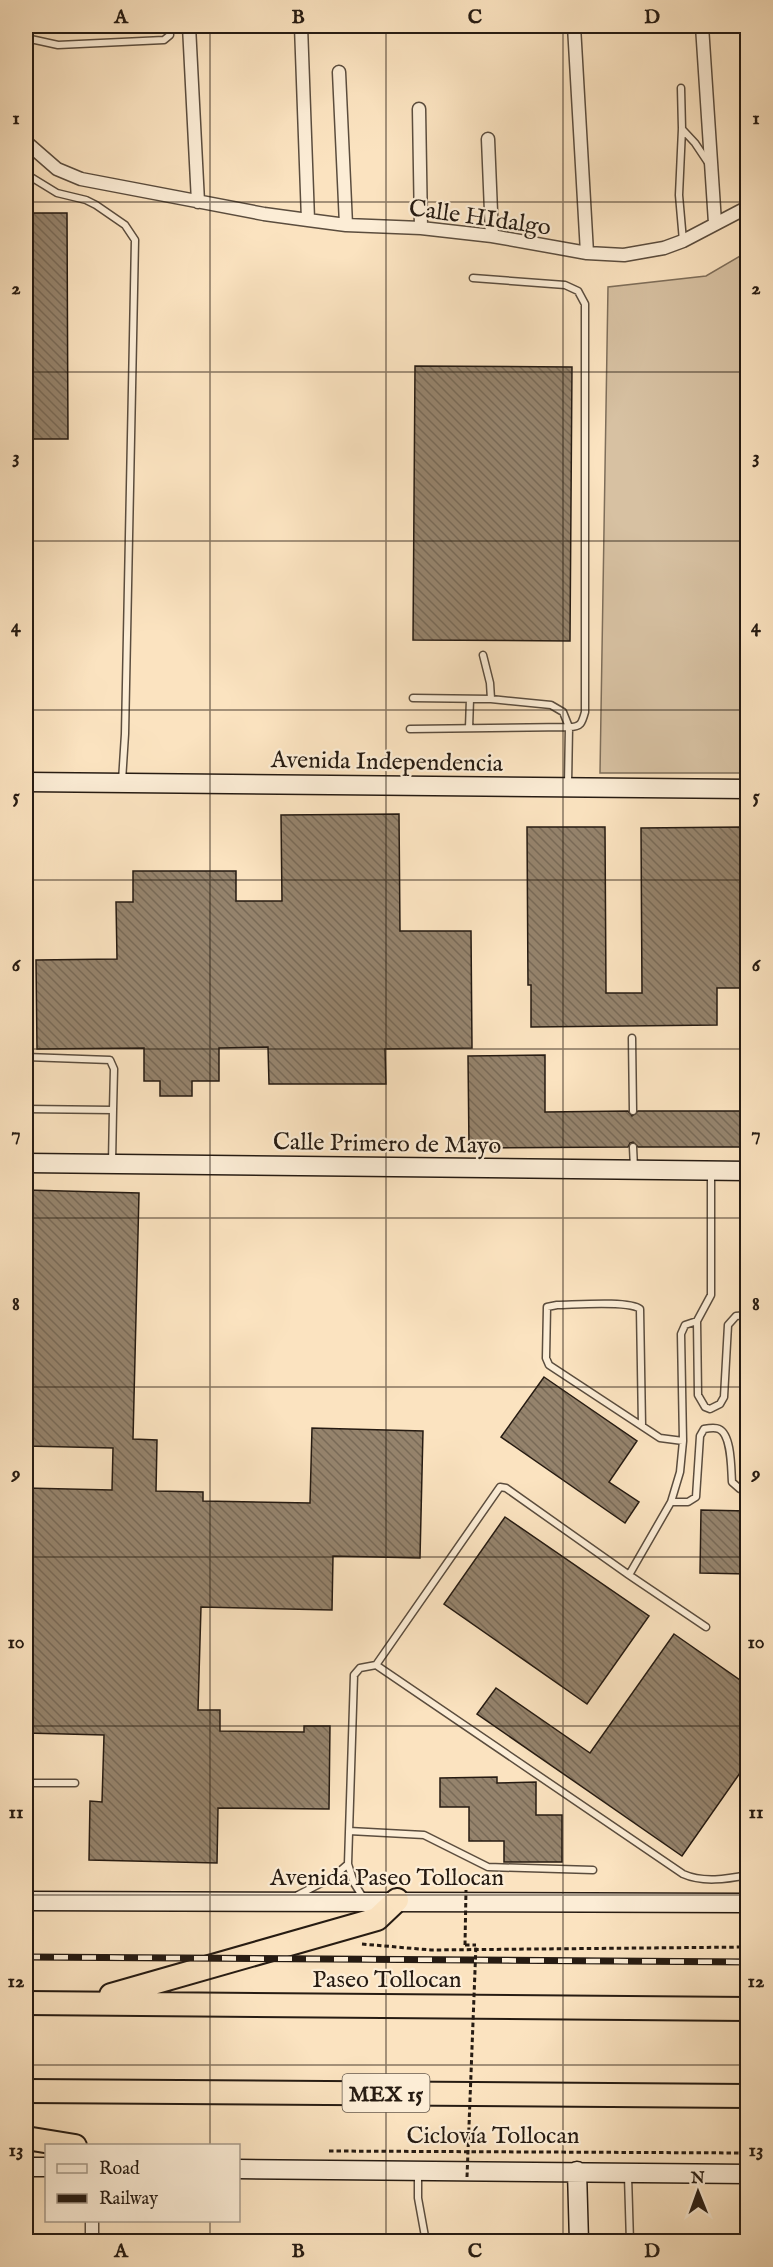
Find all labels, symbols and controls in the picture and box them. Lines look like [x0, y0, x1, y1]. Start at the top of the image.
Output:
text: A [113, 5, 129, 30]
text: B [291, 5, 305, 30]
text: C [468, 5, 482, 30]
text: D [644, 5, 660, 30]
text: 1 [12, 106, 20, 131]
text: 1 [752, 106, 760, 131]
street label: Calle HIdalgo [407, 193, 553, 244]
text: 2 [11, 276, 21, 301]
text: 2 [751, 276, 761, 301]
text: 3 [12, 445, 20, 470]
text: 3 [752, 445, 760, 470]
text: 4 [11, 614, 22, 639]
text: 4 [751, 614, 762, 639]
street label: Avenida Independencia [270, 745, 504, 780]
text: 5 [12, 784, 20, 809]
text: 5 [752, 784, 760, 809]
text: 6 [12, 953, 22, 978]
text: 6 [752, 953, 762, 978]
text: 7 [11, 1122, 21, 1147]
text: 7 [751, 1122, 761, 1147]
street label: Calle Primero de Mayo [273, 1127, 502, 1162]
text: 8 [12, 1292, 20, 1317]
text: 8 [752, 1292, 760, 1317]
text: 9 [11, 1461, 21, 1486]
text: 9 [751, 1461, 761, 1486]
text: 10 [7, 1630, 25, 1655]
text: 10 [747, 1630, 765, 1655]
text: 11 [9, 1800, 23, 1825]
text: 11 [749, 1800, 763, 1825]
street label: Avenida Paseo Tollocan [269, 1863, 504, 1894]
street label: Paseo Tollocan [312, 1965, 462, 1996]
text: 12 [8, 1969, 25, 1994]
text: 12 [748, 1969, 765, 1994]
road number: MEX 15 [342, 2074, 430, 2112]
street label: Ciclovía Tollocan [406, 2121, 580, 2152]
text: 13 [9, 2138, 23, 2163]
text: 13 [749, 2138, 763, 2163]
legend [45, 2144, 240, 2222]
text: Road [99, 2158, 140, 2181]
north arrow [668, 2162, 728, 2222]
text: N [690, 2169, 705, 2189]
text: Railway [99, 2188, 158, 2211]
text: A [113, 2239, 129, 2264]
text: B [291, 2239, 305, 2264]
text: C [468, 2239, 482, 2264]
text: D [644, 2239, 660, 2264]

